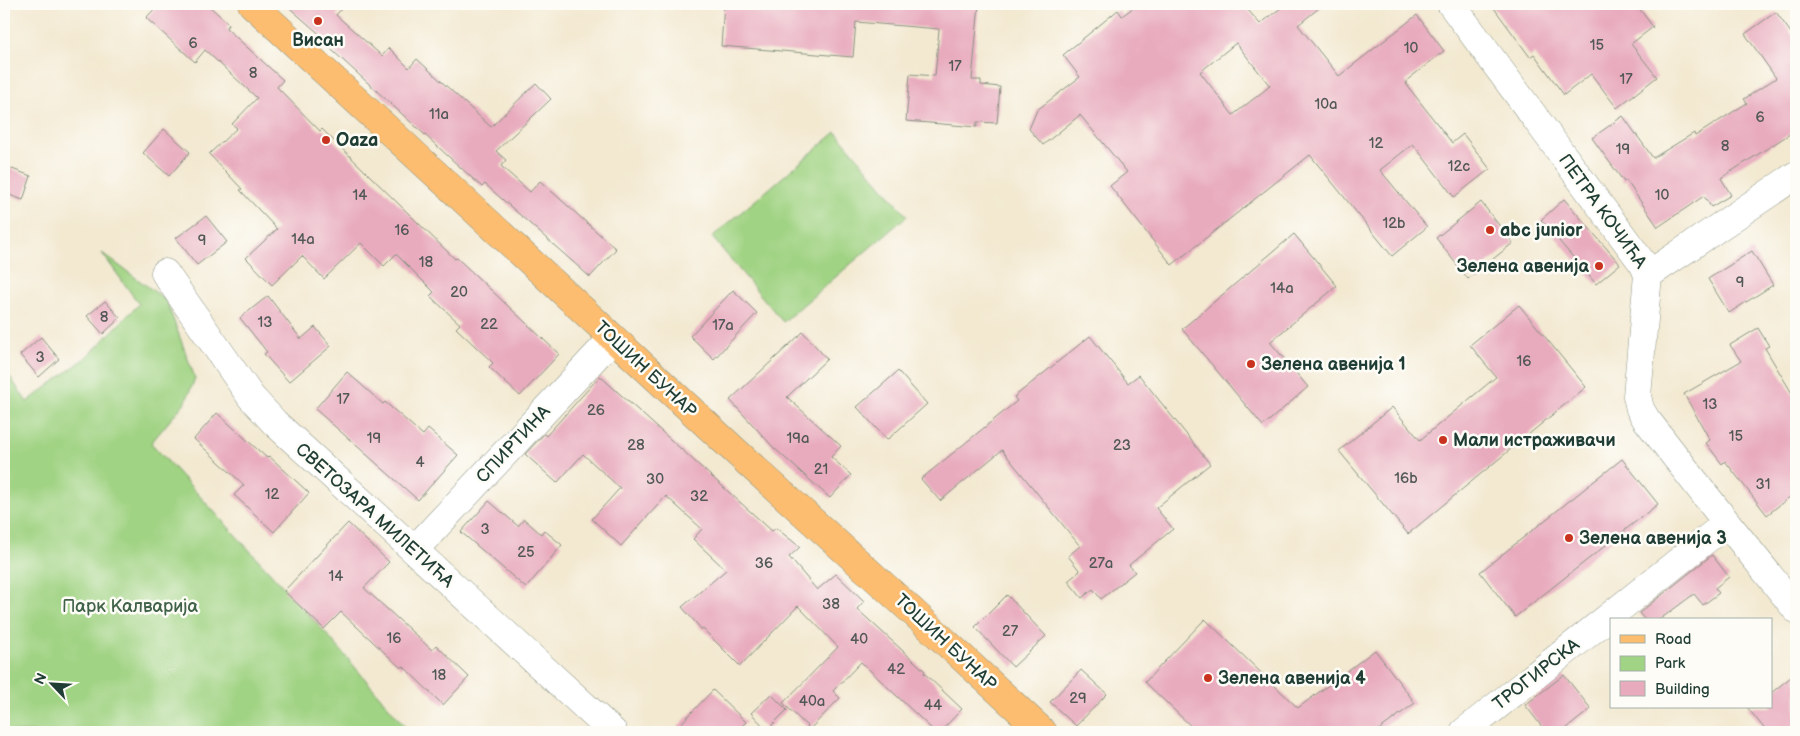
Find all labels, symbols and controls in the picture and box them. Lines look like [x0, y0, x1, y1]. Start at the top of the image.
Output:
marker: Висан [312, 15, 324, 27]
place label: Висан [292, 30, 344, 51]
house number: 6 [188, 34, 198, 53]
house number: 15 [1590, 36, 1604, 55]
house number: 10 [1404, 39, 1418, 58]
house number: 17 [948, 57, 962, 76]
house number: 8 [249, 64, 258, 83]
house number: 17 [1619, 70, 1633, 89]
house number: 10a [1314, 95, 1338, 114]
house number: 11a [429, 105, 449, 124]
house number: 6 [1755, 108, 1765, 127]
place label: Oaza [336, 130, 378, 151]
marker: Oaza [320, 134, 332, 146]
house number: 12 [1369, 134, 1383, 153]
house number: 8 [1721, 137, 1730, 156]
house number: 19 [1616, 140, 1630, 159]
street label: ПЕТРА КОЧИЋА [1554, 150, 1651, 272]
house number: 12c [1448, 157, 1470, 176]
house number: 14 [353, 186, 367, 205]
house number: 10 [1655, 186, 1669, 205]
house number: 12b [1382, 214, 1406, 233]
place label: abc junior [1500, 220, 1583, 241]
house number: 16 [395, 221, 409, 240]
marker: abc junior [1484, 224, 1496, 236]
house number: 14a [291, 230, 315, 249]
house number: 9 [198, 231, 206, 250]
house number: 18 [419, 253, 434, 272]
place label: Зелена авенија [1457, 256, 1590, 277]
marker: Зелена авенија [1593, 260, 1605, 272]
house number: 9 [1736, 273, 1744, 292]
house number: 14a [1270, 279, 1294, 298]
house number: 20 [450, 283, 468, 302]
house number: 8 [100, 308, 109, 327]
house number: 13 [257, 313, 273, 332]
house number: 22 [480, 315, 498, 334]
house number: 17a [712, 316, 734, 335]
street label: ТОШИН БУНАР [590, 317, 701, 422]
house number: 3 [35, 348, 45, 367]
house number: 16 [1517, 352, 1531, 371]
place label: Зелена авенија 1 [1261, 354, 1406, 375]
marker: Зелена авенија 1 [1245, 358, 1257, 370]
house number: 17 [336, 390, 350, 409]
house number: 13 [1702, 395, 1718, 414]
street label: СПИРТИНА [472, 401, 555, 487]
house number: 26 [587, 401, 605, 420]
house number: 15 [1729, 427, 1743, 446]
house number: 19 [367, 429, 381, 448]
house number: 19a [787, 429, 809, 448]
place label: Мали истраживачи [1453, 430, 1616, 451]
marker: Мали истраживачи [1437, 434, 1449, 446]
house number: 28 [627, 436, 645, 455]
house number: 23 [1113, 436, 1131, 455]
street label: СВЕТОЗАРА МИЛЕТИЋА [291, 439, 458, 592]
house number: 4 [415, 453, 425, 472]
house number: 21 [814, 460, 828, 479]
house number: 16b [1394, 469, 1418, 488]
house number: 30 [646, 470, 664, 489]
house number: 31 [1755, 475, 1771, 494]
house number: 12 [265, 485, 279, 504]
house number: 32 [690, 487, 708, 506]
house number: 3 [480, 520, 490, 539]
place label: Зелена авенија 3 [1579, 528, 1727, 549]
marker: Зелена авенија 3 [1563, 532, 1575, 544]
house number: 25 [517, 543, 535, 562]
house number: 36 [755, 554, 773, 573]
house number: 27a [1089, 554, 1113, 573]
house number: 14 [329, 567, 343, 586]
street label: ТОШИН БУНАР [890, 590, 1001, 695]
house number: 38 [822, 595, 840, 614]
park label: Парк Калварија [62, 596, 198, 617]
legend [1610, 618, 1772, 708]
house number: 27 [1002, 622, 1019, 641]
house number: 16 [387, 629, 401, 648]
house number: 40 [850, 630, 868, 649]
text: Road [1655, 630, 1691, 649]
street label: ТРОГИРСКА [1489, 634, 1584, 715]
text: Park [1655, 654, 1686, 673]
north arrow [28, 658, 78, 708]
house number: 42 [887, 660, 905, 679]
house number: 18 [432, 666, 447, 685]
place label: Зелена авенија 4 [1218, 668, 1366, 689]
text: N [31, 670, 51, 687]
marker: Зелена авенија 4 [1202, 672, 1214, 684]
text: Building [1655, 680, 1710, 699]
house number: 29 [1069, 689, 1087, 708]
house number: 40a [799, 692, 825, 711]
house number: 44 [924, 696, 942, 715]

